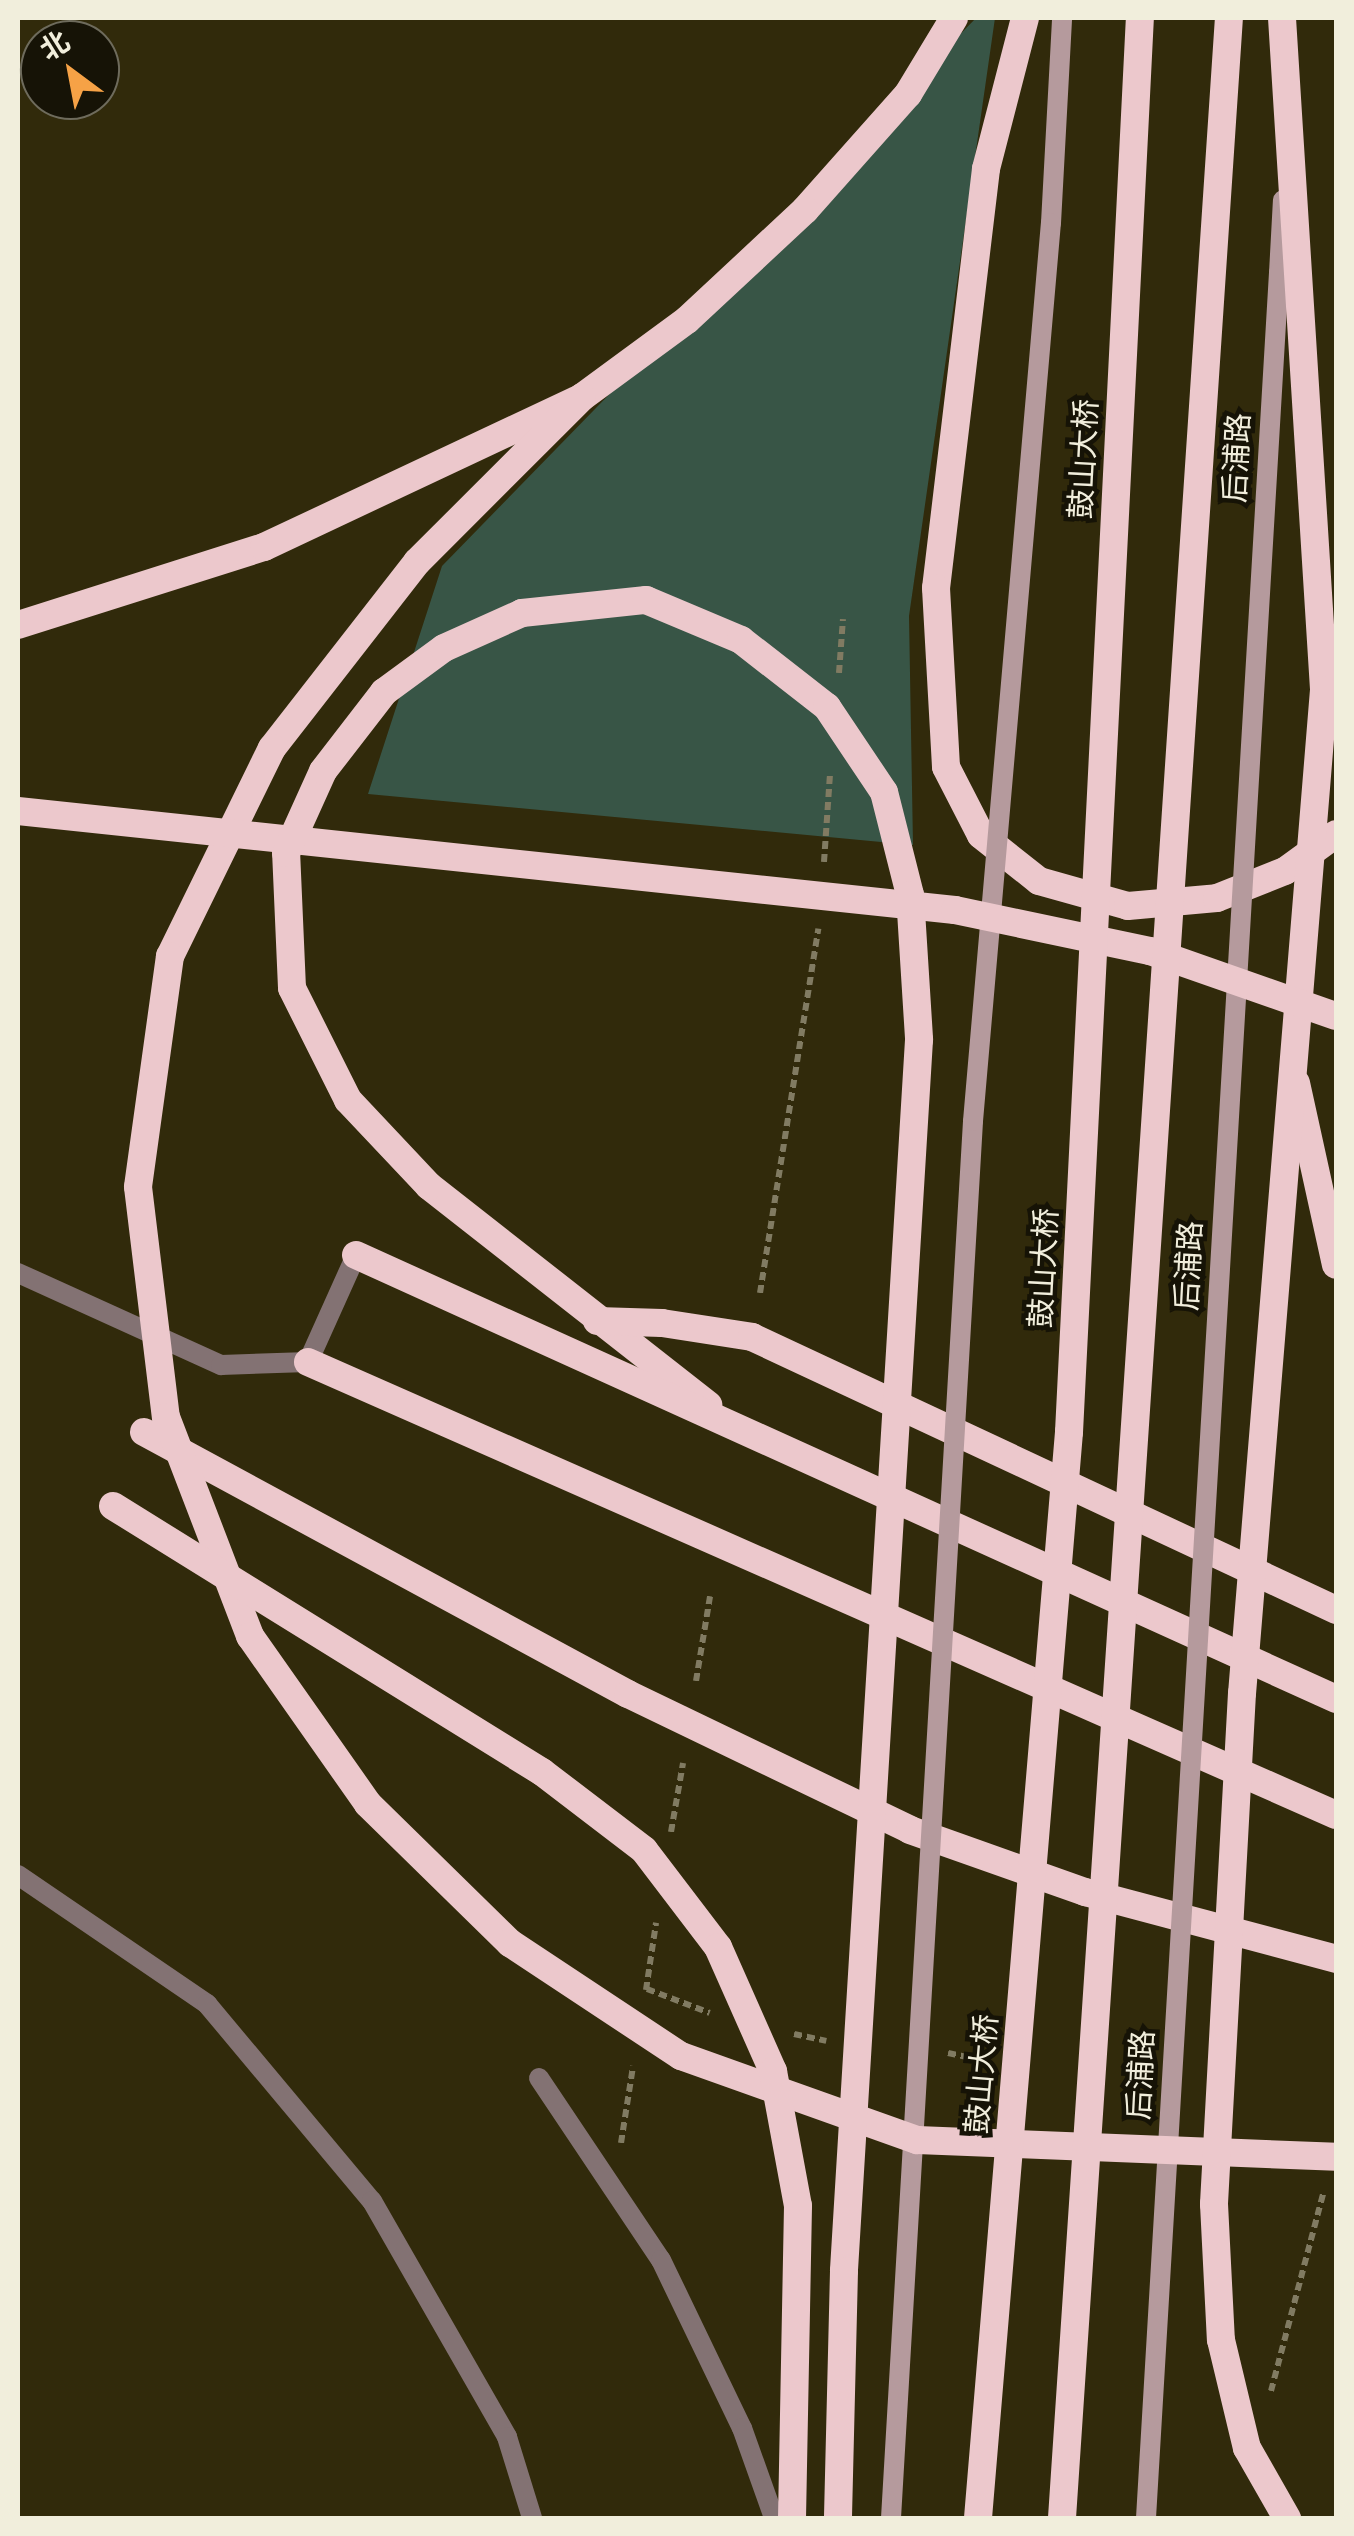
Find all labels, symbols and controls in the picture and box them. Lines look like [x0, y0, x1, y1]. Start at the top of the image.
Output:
north arrow [20, 20, 120, 120]
text: 北 [33, 23, 77, 70]
street label: 鼓山大桥 [1064, 398, 1106, 520]
street label: 后浦路 [1218, 412, 1258, 504]
street label: 鼓山大桥 [1024, 1207, 1066, 1329]
street label: 后浦路 [1170, 1220, 1210, 1312]
street label: 鼓山大桥 [960, 2013, 1006, 2135]
street label: 后浦路 [1122, 2029, 1162, 2121]

